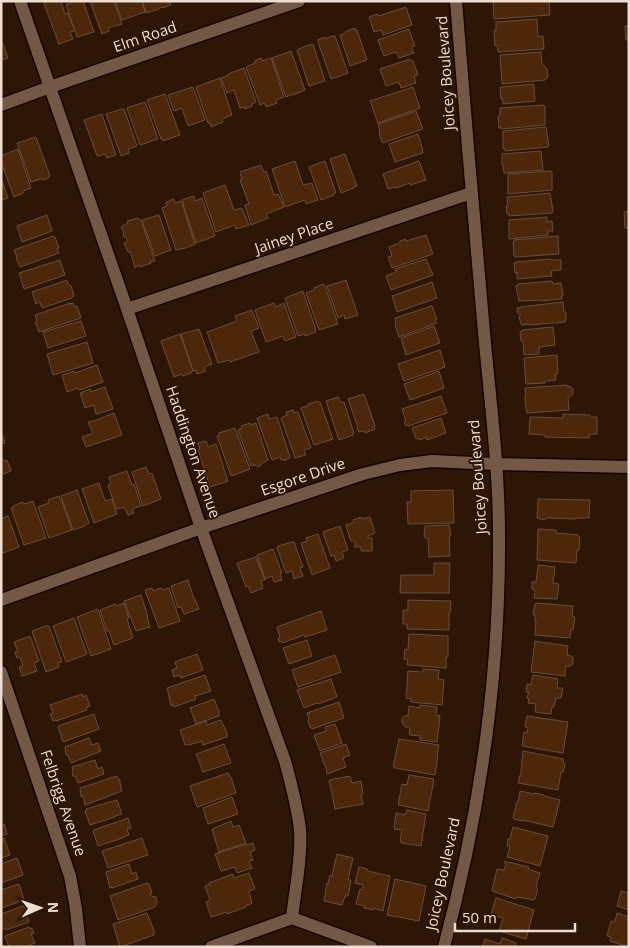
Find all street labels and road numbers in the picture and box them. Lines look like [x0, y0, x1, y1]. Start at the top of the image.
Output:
street label: Joicey Boulevard [431, 15, 459, 133]
street label: Elm Road [110, 16, 179, 56]
street label: Jainey Place [250, 212, 336, 258]
street label: Haddington Avenue [162, 383, 226, 520]
street label: Joicey Boulevard [463, 419, 491, 537]
street label: Esgore Drive [258, 452, 347, 500]
street label: Felbrigg Avenue [36, 747, 92, 859]
street label: Joicey Boulevard [420, 815, 464, 934]

